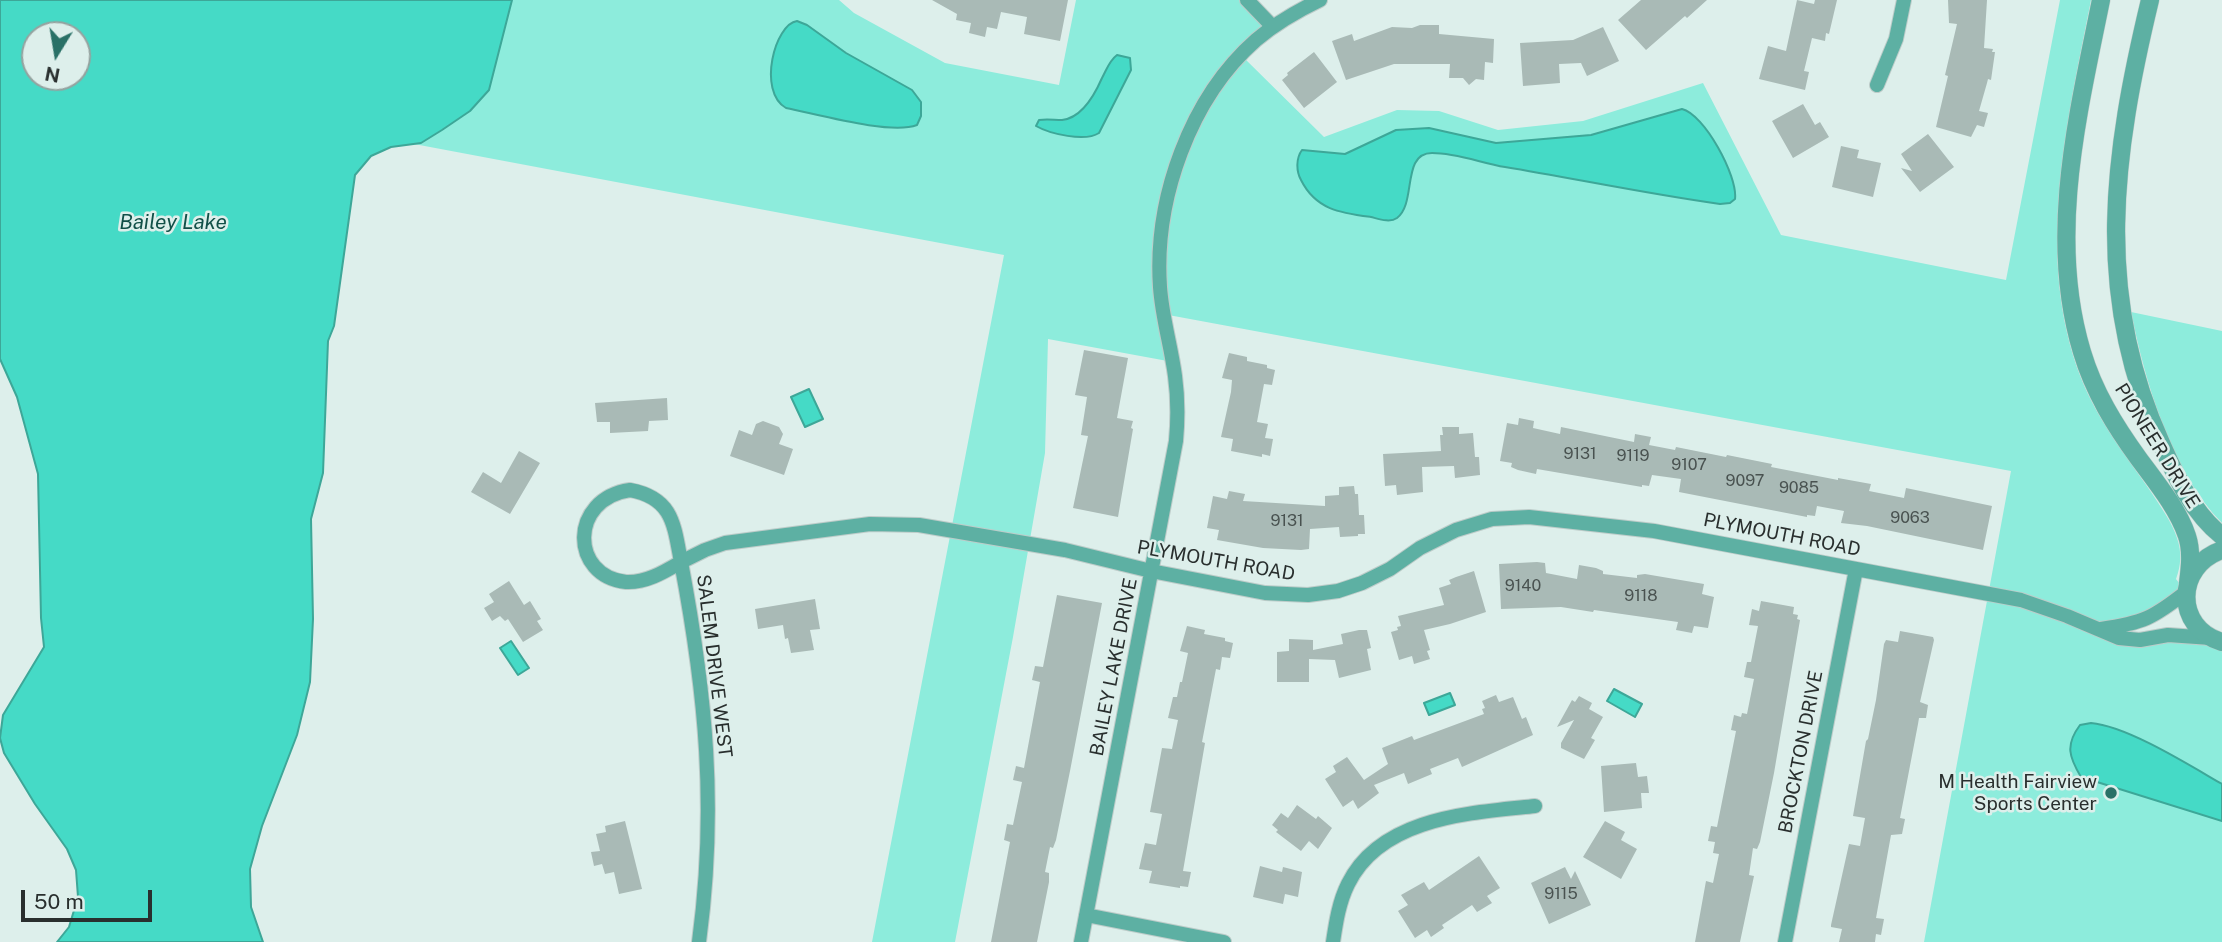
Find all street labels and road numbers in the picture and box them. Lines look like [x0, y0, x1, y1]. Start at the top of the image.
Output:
street label: PIONEER DRIVE [2109, 379, 2205, 513]
street label: PLYMOUTH ROAD [1701, 509, 1863, 561]
street label: PLYMOUTH ROAD [1135, 536, 1297, 586]
street label: SALEM DRIVE WEST [691, 573, 737, 759]
street label: BAILEY LAKE DRIVE [1086, 576, 1142, 758]
street label: BROCKTON DRIVE [1774, 669, 1828, 835]

